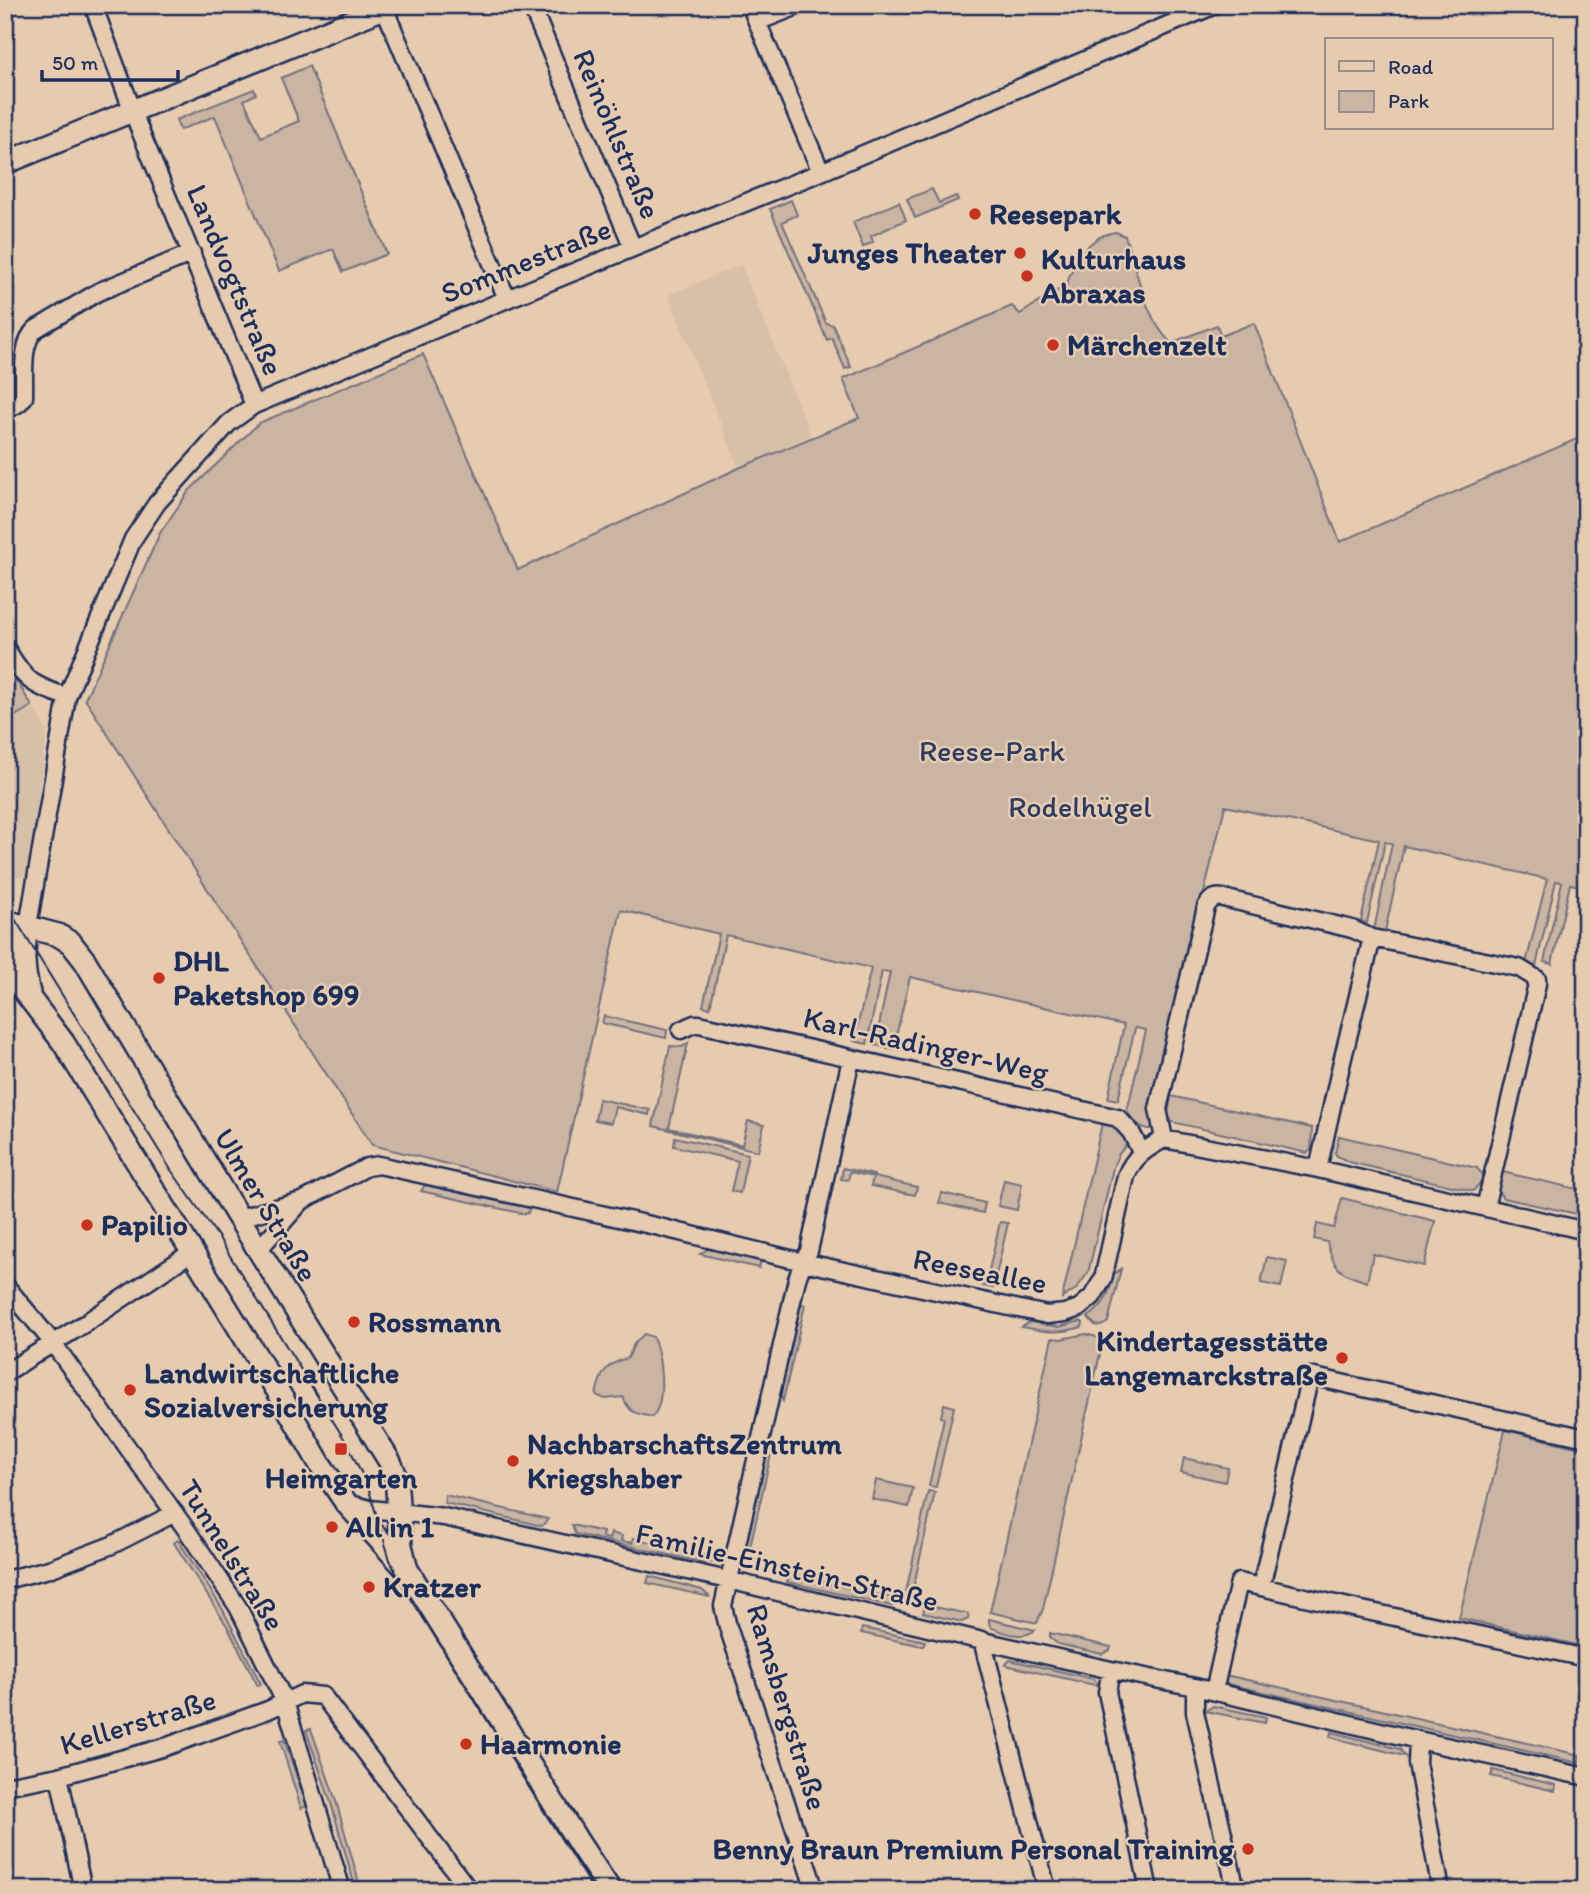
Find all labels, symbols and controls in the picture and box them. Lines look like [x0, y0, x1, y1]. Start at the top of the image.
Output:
scale bar [42, 38, 178, 82]
legend [1325, 38, 1552, 130]
street label: Reinöhlstraße [565, 43, 670, 224]
text: 50 m [52, 50, 99, 75]
text: Road [1388, 54, 1434, 79]
text: Park [1388, 88, 1430, 113]
street label: Landvogtstraße [179, 179, 292, 381]
place label: Reesepark [989, 195, 1122, 232]
marker: Reesepark [967, 206, 983, 222]
street label: Sommestraße [435, 210, 616, 311]
place label: Junges Theater [807, 234, 1007, 271]
place label: Kulturhaus Abraxas [1040, 240, 1186, 311]
marker: Junges Theater [1012, 245, 1028, 261]
marker: Kulturhaus Abraxas [1019, 268, 1035, 284]
place label: Märchenzelt [1067, 326, 1227, 363]
marker: Märchenzelt [1045, 337, 1061, 353]
park label: Reese-Park [919, 732, 1065, 769]
park label: Rodelhügel [1008, 788, 1152, 825]
place label: DHL Paketshop 699 [173, 942, 359, 1013]
marker: DHL Paketshop 699 [151, 970, 167, 986]
street label: Karl-Radinger-Weg [800, 998, 1053, 1091]
street label: Ulmer Straße [206, 1121, 327, 1288]
place label: Papilio [101, 1206, 188, 1243]
marker: Papilio [79, 1217, 95, 1233]
street label: Reeseallee [910, 1239, 1050, 1302]
place label: Rossmann [368, 1303, 502, 1340]
marker: Rossmann [346, 1314, 362, 1330]
place label: Kindertagesstätte Langemarckstraße [1084, 1322, 1328, 1393]
marker: Kindertagesstätte Langemarckstraße [1334, 1350, 1350, 1366]
place label: Landwirtschaftliche Sozialversicherung [144, 1354, 399, 1425]
marker: Landwirtschaftliche Sozialversicherung [122, 1382, 138, 1398]
place label: NachbarschaftsZentrum Kriegshaber [527, 1425, 843, 1496]
marker: Heimgarten [333, 1441, 349, 1457]
marker: NachbarschaftsZentrum Kriegshaber [505, 1453, 521, 1469]
place label: Heimgarten [265, 1459, 418, 1496]
street label: Tunnelstraße [171, 1472, 294, 1637]
place label: All in 1 [345, 1508, 434, 1545]
street label: Familie-Einstein-Straße [632, 1514, 942, 1619]
marker: All in 1 [324, 1519, 340, 1535]
place label: Kratzer [383, 1568, 482, 1605]
marker: Kratzer [361, 1579, 377, 1595]
street label: Ramsbergstraße [739, 1599, 836, 1814]
street label: Kellerstraße [55, 1680, 220, 1763]
place label: Haarmonie [480, 1725, 621, 1762]
marker: Haarmonie [458, 1736, 474, 1752]
place label: Benny Braun Premium Personal Training [713, 1830, 1235, 1867]
marker: Benny Braun Premium Personal Training [1240, 1841, 1256, 1857]

